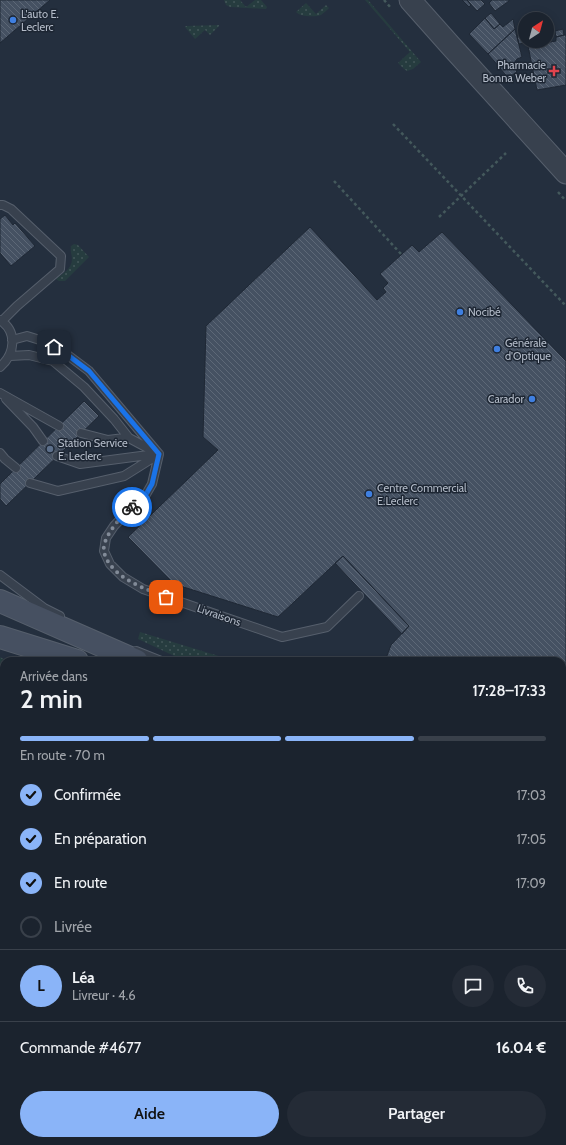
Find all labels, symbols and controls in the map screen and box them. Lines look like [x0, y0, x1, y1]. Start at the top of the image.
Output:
place label: L'auto E. Leclerc [21, 7, 59, 34]
north arrow [518, 12, 554, 48]
map controls [518, 12, 554, 48]
marker: L'auto E. Leclerc [8, 15, 18, 25]
place label: Pharmacie Bonna Weber [483, 58, 547, 85]
marker: Pharmacie Bonna Weber [549, 66, 559, 76]
place label: Nocibé [468, 305, 501, 319]
marker: Nocibé [455, 307, 465, 317]
pin [37, 330, 71, 364]
icon: home [43, 336, 65, 358]
place label: Générale d'Optique [505, 336, 551, 363]
marker: Générale d'Optique [492, 344, 502, 354]
place label: Carador [488, 392, 525, 406]
marker: Carador [527, 394, 537, 404]
place label: Station Service E. Leclerc [58, 436, 128, 463]
marker: Station Service E. Leclerc [45, 444, 55, 454]
place label: Centre Commercial E.Leclerc [377, 481, 467, 508]
courier [112, 487, 152, 527]
marker: Centre Commercial E.Leclerc [364, 489, 374, 499]
icon: bike [121, 496, 143, 518]
pin [149, 580, 183, 614]
icon: bag [155, 586, 177, 608]
street label: Livraisons [195, 601, 243, 629]
text: Arrivée dans [20, 668, 88, 684]
text: 17:28–17:33 [472, 682, 546, 700]
text: 2 min [20, 683, 83, 715]
text: En route · 70 m [20, 747, 105, 763]
icon: check [20, 784, 42, 806]
text: Confirmée [54, 786, 121, 804]
text: 17:03 [516, 787, 546, 803]
icon: check [20, 828, 42, 850]
text: En préparation [54, 830, 147, 848]
text: 17:05 [516, 831, 546, 847]
icon: check [20, 872, 42, 894]
text: En route [54, 874, 107, 892]
text: 17:09 [516, 875, 546, 891]
text: Livrée [54, 918, 92, 936]
button: chat [452, 965, 494, 1007]
button: phone [504, 965, 546, 1007]
text: Léa [72, 969, 95, 987]
text: L [37, 977, 45, 995]
text: Livreur · 4.6 [72, 987, 136, 1003]
text: Commande #4677 [20, 1039, 141, 1057]
text: 16.04 € [496, 1039, 546, 1057]
button: Aide [20, 1091, 279, 1137]
button: Partager [287, 1091, 546, 1137]

